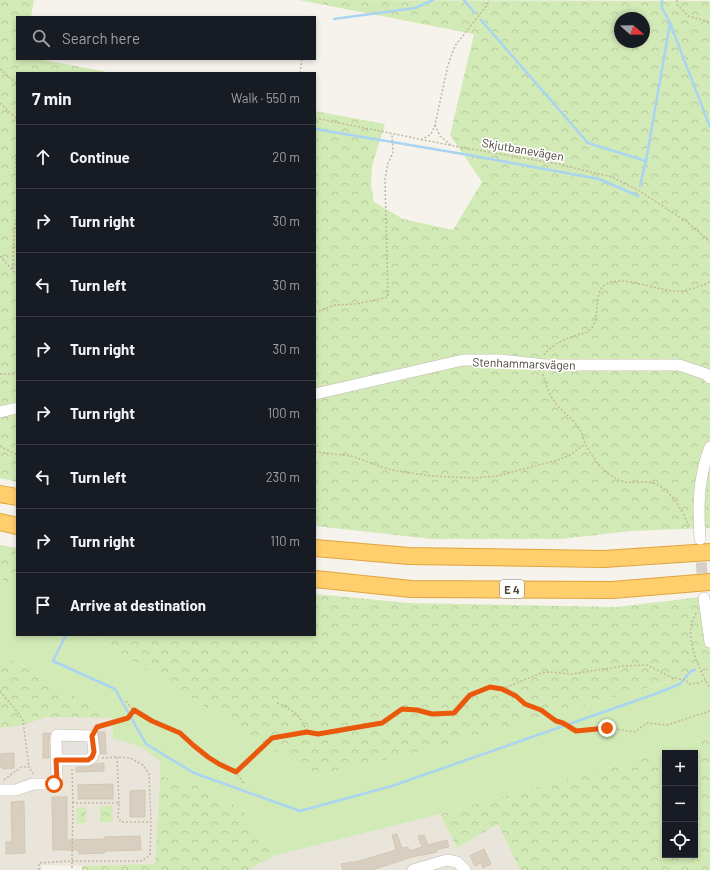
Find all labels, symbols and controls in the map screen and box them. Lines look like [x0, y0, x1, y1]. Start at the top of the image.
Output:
north arrow [614, 12, 650, 48]
search box [16, 16, 316, 60]
icon: search [30, 27, 52, 49]
text: Search here [62, 29, 140, 47]
text: 7 min [32, 88, 72, 108]
text: Walk · 550 m [231, 90, 300, 106]
street label: Skjutbanevägen [481, 135, 565, 163]
icon: ahead [32, 146, 54, 168]
text: Continue [70, 148, 130, 166]
text: 20 m [272, 149, 300, 165]
icon: right [32, 210, 54, 232]
text: Turn right [70, 212, 135, 230]
text: 30 m [273, 213, 300, 229]
icon: left [32, 274, 54, 296]
text: Turn left [70, 276, 126, 294]
text: 30 m [273, 277, 300, 293]
icon: right [32, 338, 54, 360]
text: Turn right [70, 340, 135, 358]
text: 30 m [273, 341, 300, 357]
street label: Stenhammarsvägen [472, 354, 576, 372]
icon: right [32, 402, 54, 424]
text: Turn right [70, 404, 135, 422]
text: 100 m [267, 405, 300, 421]
icon: left [32, 466, 54, 488]
text: Turn left [70, 468, 126, 486]
text: 230 m [266, 469, 300, 485]
icon: right [32, 530, 54, 552]
text: Turn right [70, 532, 135, 550]
text: 110 m [270, 533, 300, 549]
road number: E 4 [500, 580, 524, 598]
icon: arrive [32, 594, 54, 616]
text: Arrive at destination [70, 596, 206, 614]
route end [598, 719, 616, 737]
map controls [662, 750, 698, 858]
button: + [662, 750, 698, 786]
route start [45, 775, 63, 793]
button: − [662, 786, 698, 822]
button: locate [662, 822, 698, 858]

